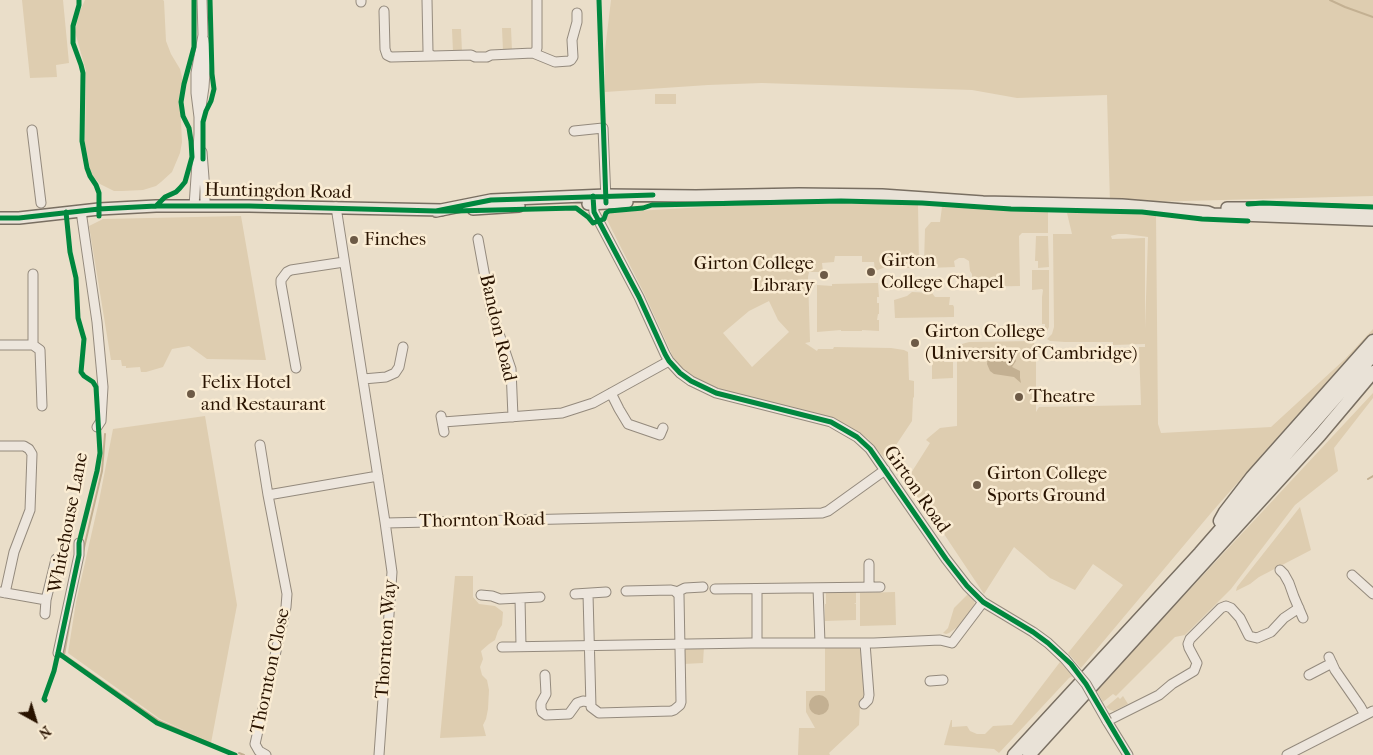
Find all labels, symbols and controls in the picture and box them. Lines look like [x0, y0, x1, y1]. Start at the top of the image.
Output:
street label: Huntingdon Road [204, 179, 352, 205]
place label: Finches [364, 229, 426, 251]
marker: Finches [348, 234, 360, 246]
place label: Girton College Chapel [881, 250, 1004, 294]
place label: Girton College Library [694, 253, 814, 297]
marker: Girton College Chapel [865, 266, 877, 278]
marker: Girton College Library [818, 269, 830, 281]
street label: Bandon Road [474, 272, 520, 384]
place label: Girton College (University of Cambridge) [925, 321, 1137, 365]
marker: Girton College (University of Cambridge) [909, 337, 921, 349]
place label: Felix Hotel and Restaurant [201, 372, 326, 416]
place label: Theatre [1029, 386, 1095, 408]
marker: Felix Hotel and Restaurant [185, 388, 197, 400]
marker: Theatre [1013, 391, 1025, 403]
street label: Girton Road [878, 442, 954, 538]
street label: Whitehouse Lane [44, 451, 94, 595]
place label: Girton College Sports Ground [987, 463, 1107, 507]
marker: Girton College Sports Ground [971, 479, 983, 491]
street label: Thornton Road [419, 509, 545, 533]
street label: Thornton Way [371, 579, 403, 699]
street label: Thornton Close [247, 606, 295, 736]
north arrow [10, 695, 60, 745]
text: N [35, 722, 54, 742]

